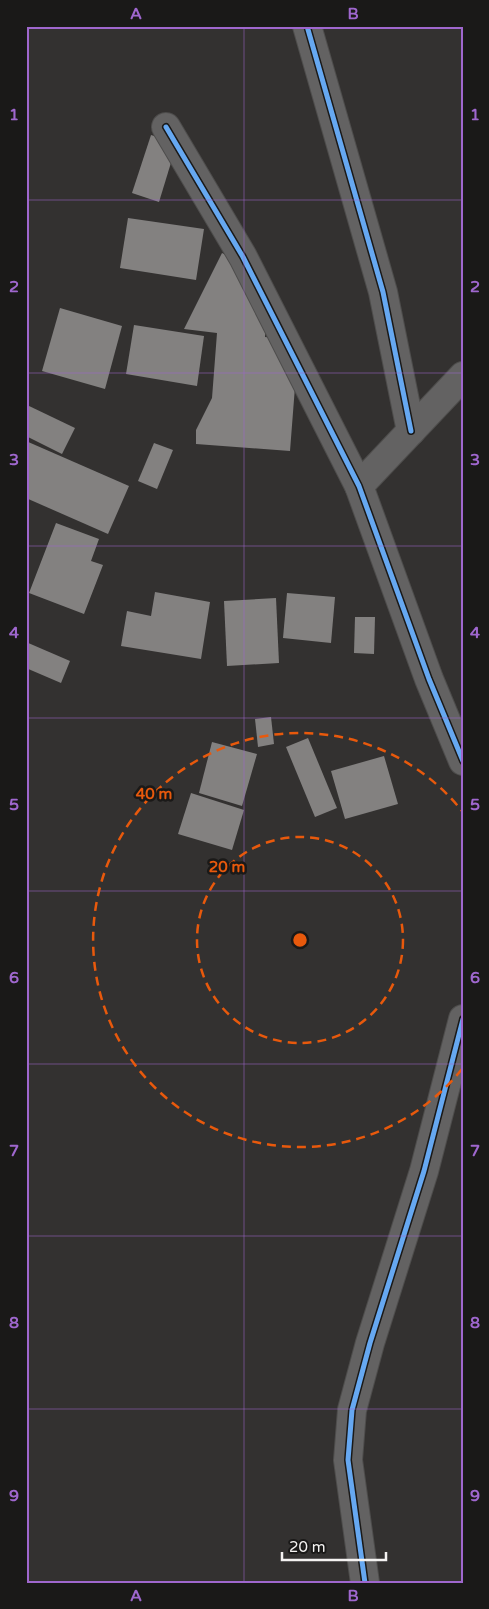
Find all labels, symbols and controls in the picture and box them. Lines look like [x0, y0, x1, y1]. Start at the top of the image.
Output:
text: A [130, 4, 142, 24]
text: B [347, 4, 359, 24]
text: 1 [9, 105, 19, 125]
text: 1 [470, 105, 480, 125]
text: 2 [9, 277, 19, 297]
text: 2 [470, 277, 480, 297]
text: 3 [9, 450, 19, 470]
text: 3 [470, 450, 480, 470]
text: 4 [9, 623, 19, 643]
text: 4 [470, 623, 480, 643]
text: 40 m [136, 785, 172, 803]
text: 5 [9, 795, 19, 815]
text: 5 [470, 795, 480, 815]
text: 20 m [209, 858, 245, 876]
centre of rings [291, 931, 309, 949]
text: 6 [9, 968, 19, 988]
text: 6 [470, 968, 480, 988]
text: 7 [9, 1141, 19, 1161]
text: 7 [470, 1141, 480, 1161]
text: 8 [9, 1313, 19, 1333]
text: 8 [470, 1313, 480, 1333]
text: 9 [9, 1486, 19, 1506]
text: 9 [470, 1486, 480, 1506]
scale bar [282, 1529, 385, 1561]
text: 20 m [289, 1538, 326, 1556]
text: A [130, 1586, 142, 1606]
text: B [347, 1586, 359, 1606]

